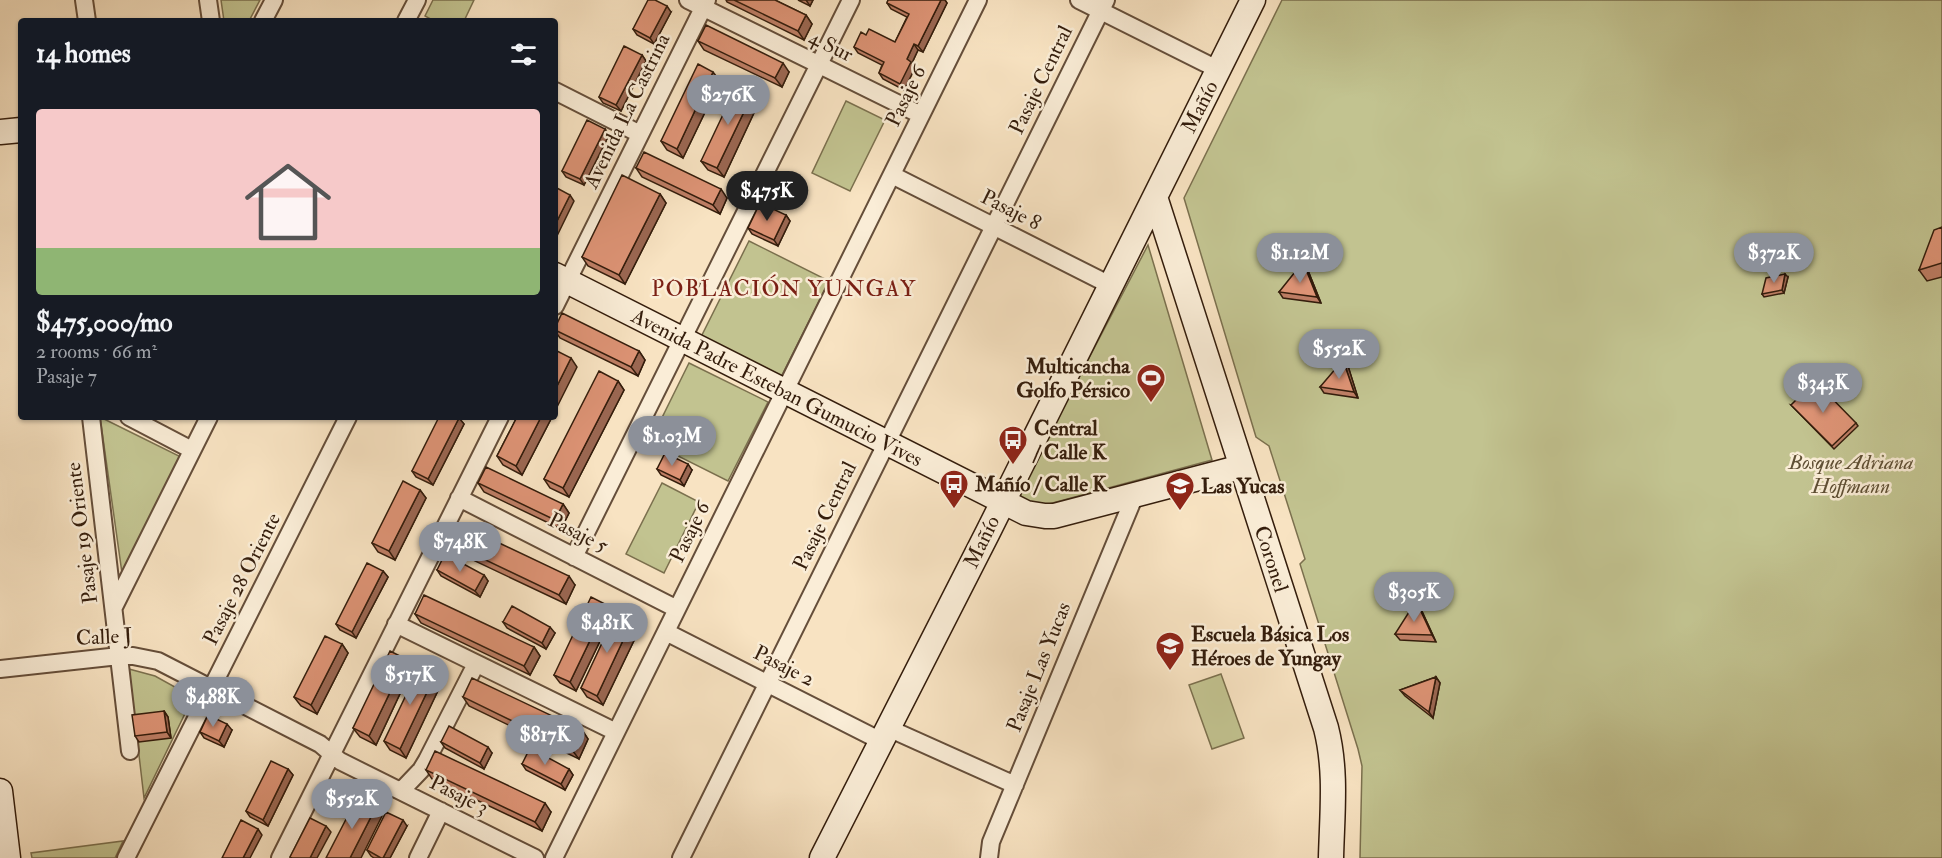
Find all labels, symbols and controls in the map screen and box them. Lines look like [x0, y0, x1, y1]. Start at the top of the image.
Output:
street label: Pasaje Central [1003, 21, 1079, 139]
street label: 4 Sur [804, 24, 858, 68]
street label: Avenida La Castrina [577, 29, 676, 194]
text: 14 homes [36, 38, 131, 70]
icon: filters [507, 38, 540, 71]
street label: Pasaje 6 [880, 60, 933, 131]
pin: $276K [686, 75, 770, 126]
street label: Mañío [1175, 76, 1225, 138]
text: $276K [701, 82, 755, 107]
icon: home [234, 148, 342, 256]
pin: $475K [725, 171, 809, 222]
text: $475K [740, 178, 794, 203]
street label: Pasaje 8 [976, 183, 1046, 237]
pin: $1.12M [1251, 233, 1349, 284]
pin: $372K [1732, 233, 1816, 284]
text: $1.12M [1271, 240, 1329, 265]
text: $372K [1748, 240, 1800, 265]
district label: POBLACIÓN YUNGAY [651, 274, 917, 303]
street label: Avenida Padre Esteban Gumucio Vives [626, 302, 927, 473]
text: $475,000/mo [36, 307, 173, 339]
pin: $552K [1297, 329, 1381, 380]
text: $552K [1313, 336, 1365, 361]
text: 2 rooms · 66 m² [36, 339, 157, 364]
place label: Multicancha Golfo Pérsico [1016, 353, 1131, 404]
sports icon: Multicancha Golfo Pérsico [1135, 362, 1167, 404]
pin: $343K [1781, 363, 1865, 414]
text: Pasaje 7 [36, 364, 97, 389]
text: $343K [1797, 370, 1849, 395]
place label: Central / Calle K [1032, 415, 1108, 466]
pin: $1.03M [623, 416, 721, 467]
text: $1.03M [642, 423, 702, 448]
bus stop icon: Central / Calle K [997, 424, 1029, 466]
park label: Bosque Adriana Hoffmann [1787, 449, 1914, 500]
street label: Pasaje Central [787, 457, 863, 575]
street label: Pasaje 19 Oriente [60, 460, 104, 605]
bus stop icon: Mañío / Calle K [938, 468, 970, 510]
school or university icon: Las Yucas [1164, 470, 1196, 512]
place label: Mañío / Calle K [974, 471, 1108, 498]
place label: Las Yucas [1201, 473, 1284, 500]
street label: Pasaje 6 [664, 496, 717, 567]
street label: Pasaje 5 [544, 507, 613, 560]
street label: Pasaje 28 Oriente [197, 508, 287, 650]
street label: Mañío [958, 511, 1006, 573]
pin: $748K [418, 522, 502, 573]
street label: Coronel [1248, 522, 1295, 596]
text: $748K [433, 529, 487, 554]
pin: $305K [1372, 572, 1456, 623]
text: $305K [1388, 579, 1440, 604]
street label: Pasaje Las Yucas [1001, 598, 1077, 736]
pin: $481K [565, 603, 649, 654]
text: $481K [581, 610, 633, 635]
place label: Escuela Básica Los Héroes de Yungay [1191, 621, 1349, 672]
street label: Calle J [75, 622, 133, 652]
school or university icon: Escuela Básica Los Héroes de Yungay [1154, 630, 1186, 672]
street label: Pasaje 2 [749, 639, 819, 693]
pin: $517K [368, 655, 452, 706]
text: $517K [385, 662, 435, 687]
pin: $488K [171, 677, 255, 728]
text: $488K [186, 684, 240, 709]
pin: $817K [503, 715, 587, 766]
text: $817K [519, 722, 571, 747]
street label: Pasaje 3 [425, 769, 493, 821]
pin: $552K [310, 779, 394, 830]
text: $552K [326, 786, 378, 811]

